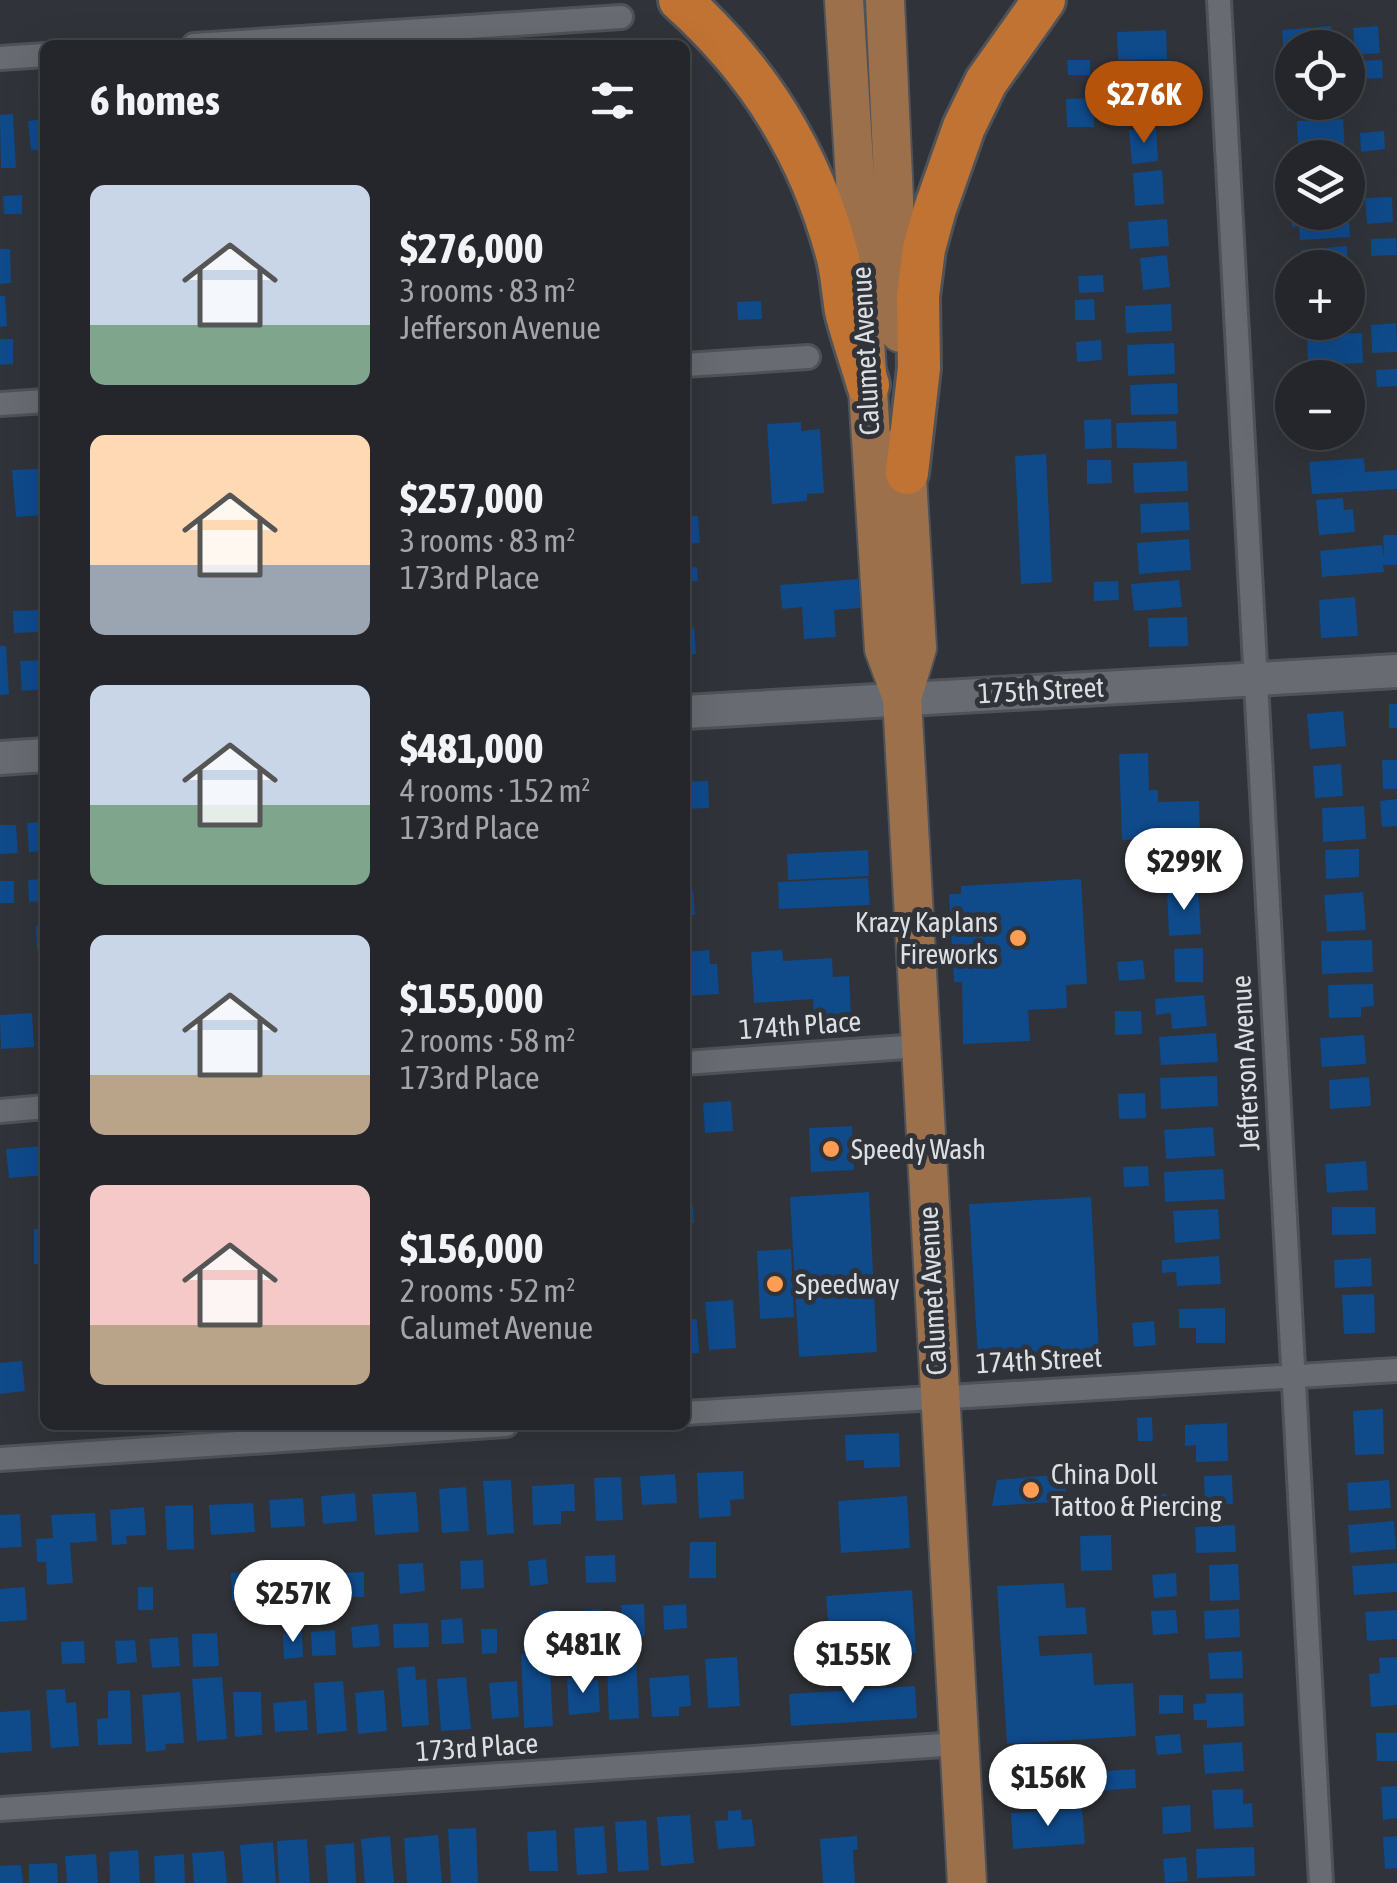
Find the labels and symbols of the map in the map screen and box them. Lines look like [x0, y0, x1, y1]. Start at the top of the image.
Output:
pin: $276K [1074, 61, 1214, 146]
street label: Calumet Avenue [845, 266, 885, 436]
street label: 175th Street [977, 671, 1105, 709]
pin: $299K [1114, 828, 1254, 913]
place label: Krazy Kaplans Fireworks [855, 906, 998, 970]
marker: Krazy Kaplans Fireworks [1007, 927, 1029, 949]
street label: Jefferson Avenue [1224, 974, 1266, 1152]
street label: 174th Place [738, 1005, 862, 1045]
place label: Speedy Wash [851, 1133, 986, 1165]
marker: Speedy Wash [820, 1138, 842, 1160]
street label: Calumet Avenue [912, 1206, 952, 1376]
place label: Speedway [795, 1268, 899, 1300]
marker: Speedway [764, 1273, 786, 1295]
street label: 174th Street [975, 1341, 1103, 1379]
place label: China Doll Tattoo & Piercing [1051, 1458, 1222, 1522]
marker: China Doll Tattoo & Piercing [1020, 1479, 1042, 1501]
pin: $257K [223, 1560, 363, 1645]
pin: $481K [513, 1611, 653, 1696]
pin: $155K [783, 1621, 923, 1706]
street label: 173rd Place [415, 1727, 539, 1767]
pin: $156K [978, 1744, 1118, 1829]

